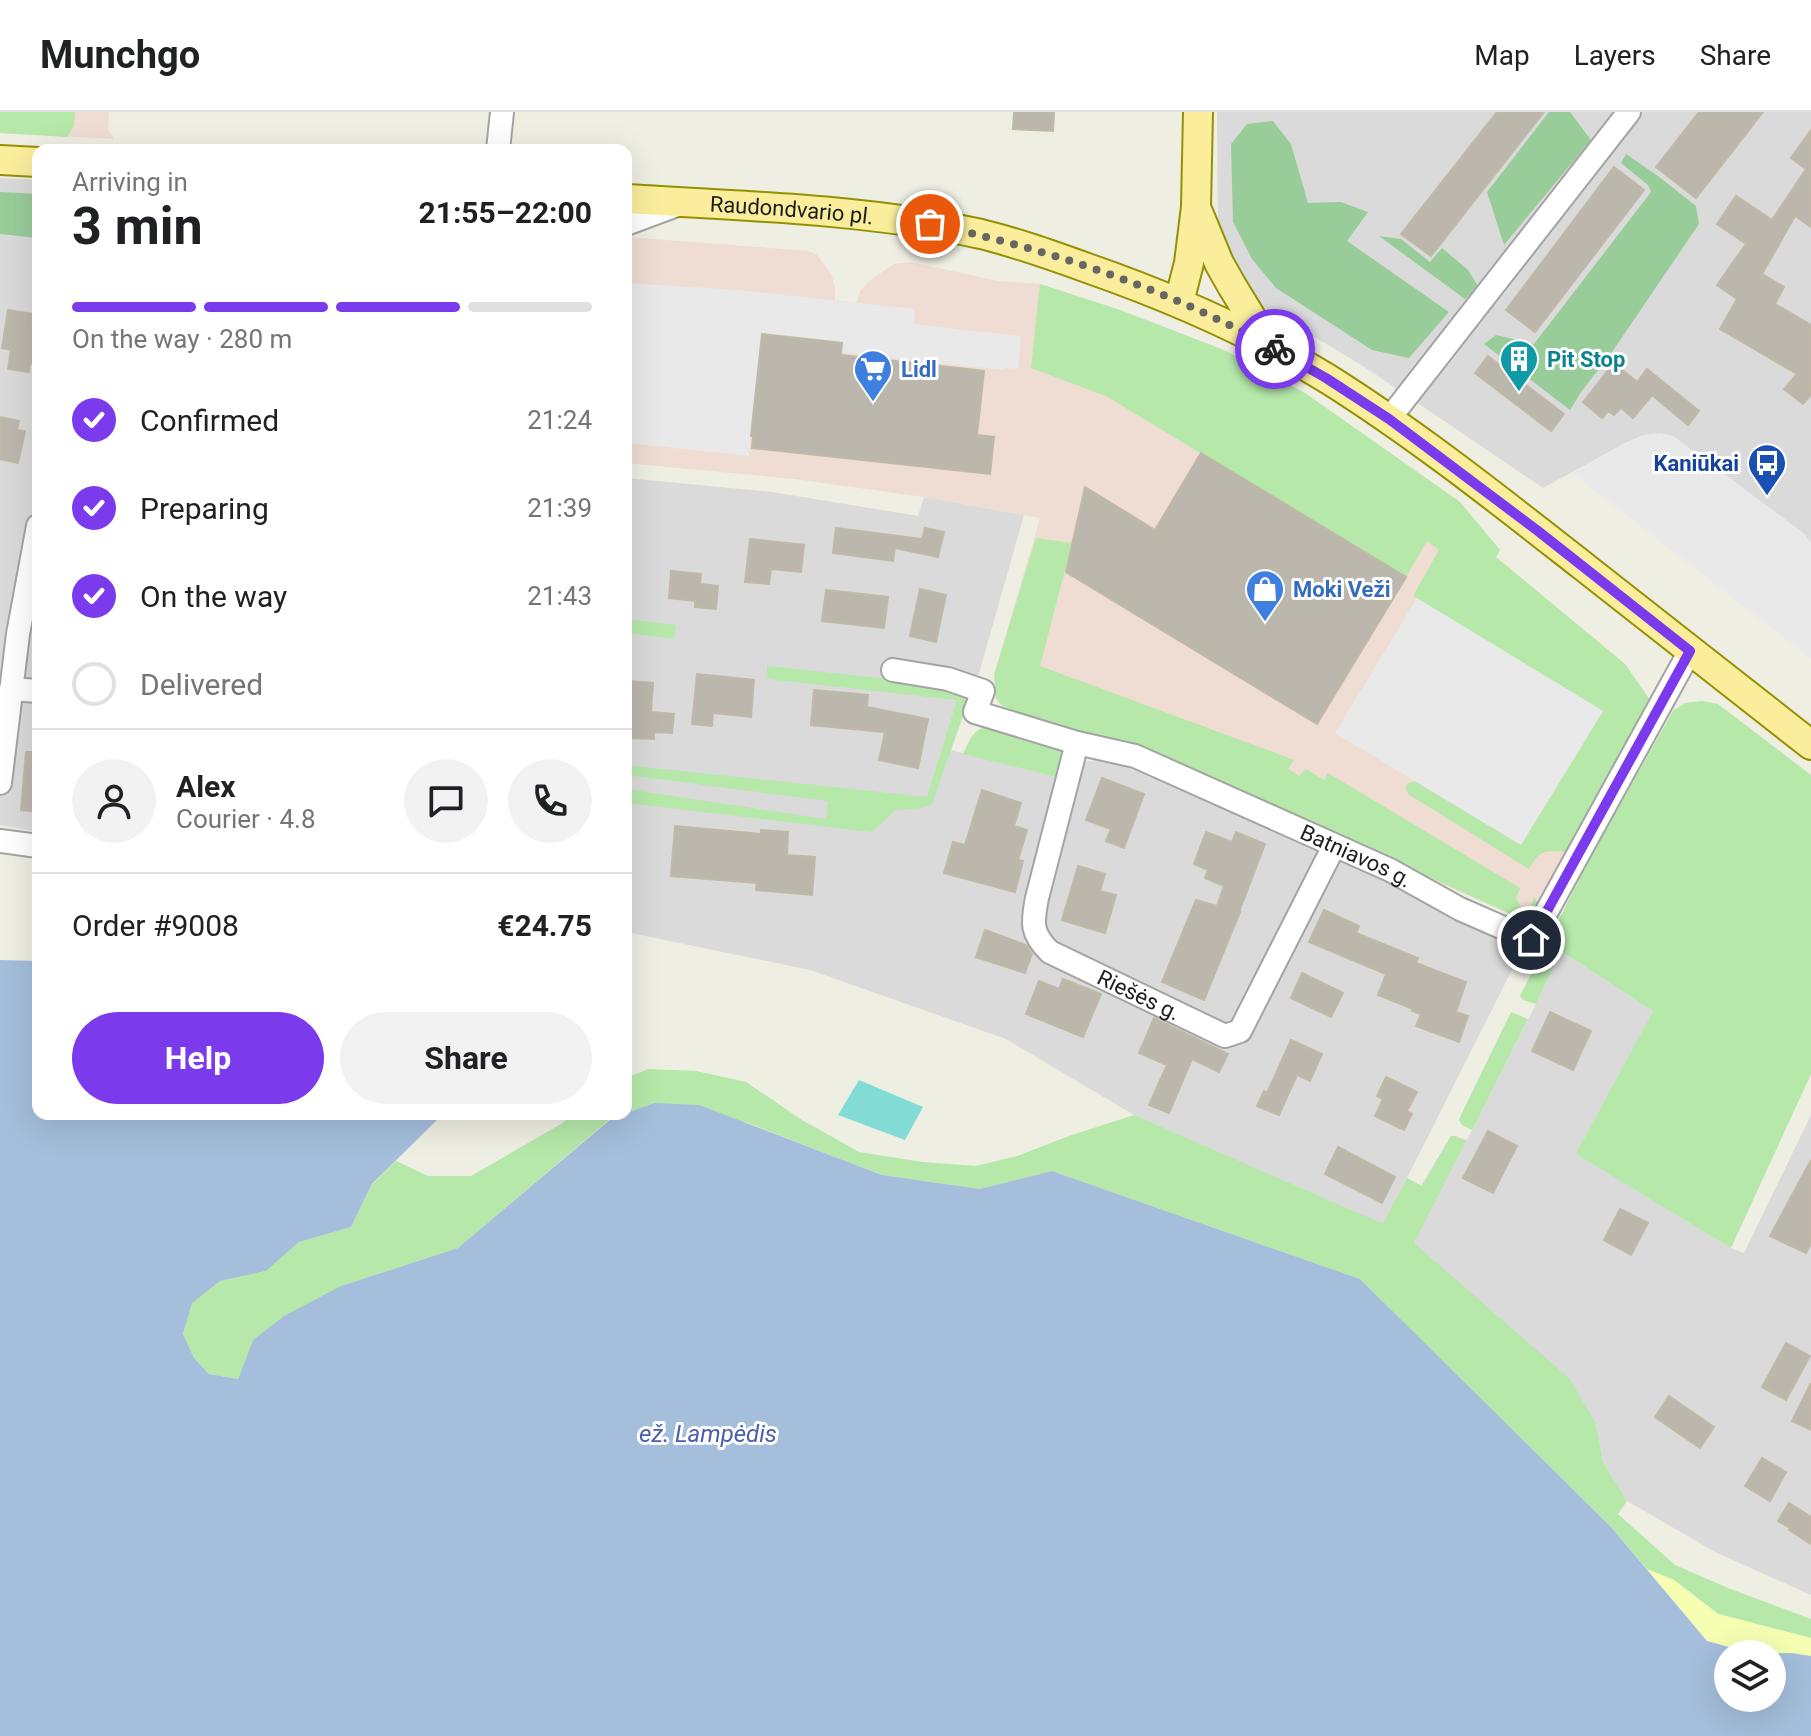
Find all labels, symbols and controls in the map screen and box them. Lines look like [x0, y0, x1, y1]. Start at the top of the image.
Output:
text: Munchgo [40, 33, 200, 77]
text: Map [1474, 39, 1530, 72]
text: Layers [1574, 39, 1656, 72]
text: Share [1700, 39, 1771, 72]
text: Arriving in [72, 167, 188, 197]
pin [896, 190, 964, 258]
street label: Raudondvario pl. [709, 192, 875, 229]
text: 21:55–22:00 [418, 195, 592, 230]
text: 3 min [72, 196, 203, 257]
icon: bag [908, 202, 952, 246]
courier [1235, 309, 1315, 389]
text: On the way · 280 m [72, 324, 292, 354]
icon: bike [1253, 327, 1297, 371]
building icon: Pit Stop [1498, 338, 1540, 393]
place label: Pit Stop [1547, 347, 1625, 372]
supermarket icon: Lidl [852, 348, 894, 403]
place label: Lidl [901, 357, 937, 382]
icon: check [72, 398, 116, 442]
text: Confirmed [140, 403, 279, 438]
text: 21:24 [527, 405, 592, 435]
bus stop icon: Kaniūkai [1746, 442, 1788, 497]
place label: Kaniūkai [1653, 451, 1739, 476]
icon: check [72, 486, 116, 530]
text: Preparing [140, 491, 269, 526]
text: 21:39 [527, 493, 592, 523]
shop icon: Moki Veži [1244, 568, 1286, 623]
icon: check [72, 574, 116, 618]
place label: Moki Veži [1293, 577, 1391, 602]
text: On the way [140, 579, 287, 614]
text: 21:43 [527, 581, 592, 611]
text: Delivered [140, 667, 263, 702]
button: person [72, 759, 156, 843]
button: chat [404, 759, 488, 843]
button: phone [508, 759, 592, 843]
text: Alex [176, 769, 236, 804]
text: Courier · 4.8 [176, 804, 316, 834]
street label: Batniavos g. [1296, 820, 1416, 893]
pin [1497, 906, 1565, 974]
text: Order #9008 [72, 908, 239, 943]
text: €24.75 [497, 908, 592, 943]
icon: home [1509, 918, 1553, 962]
street label: Riešės g. [1093, 965, 1184, 1026]
button: Help [72, 1012, 324, 1104]
button: Share [340, 1012, 592, 1104]
water label: ež. Lampėdis [639, 1420, 777, 1448]
map controls [1714, 1640, 1786, 1712]
button: layers [1714, 1640, 1786, 1712]

